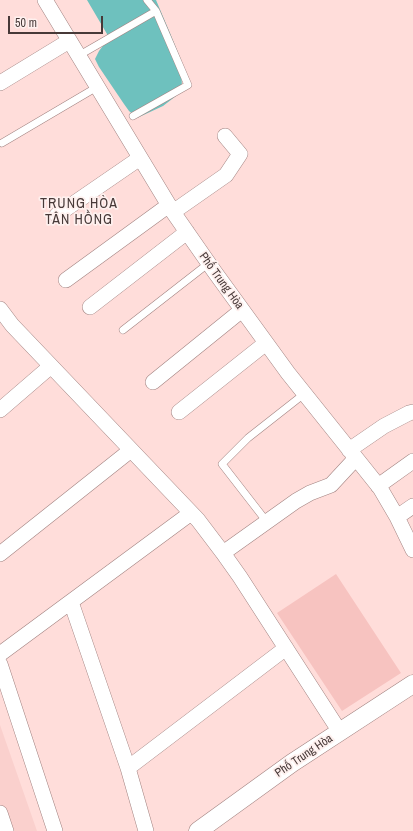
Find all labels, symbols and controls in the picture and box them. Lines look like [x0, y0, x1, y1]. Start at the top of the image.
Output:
scale bar [10, 8, 105, 34]
text: 50 m [15, 15, 37, 31]
district label: TRUNG HÒA TÂN HỒNG [40, 196, 118, 228]
street label: Phố Trung Hòa [196, 250, 246, 312]
street label: Phố Trung Hòa [272, 731, 336, 781]

